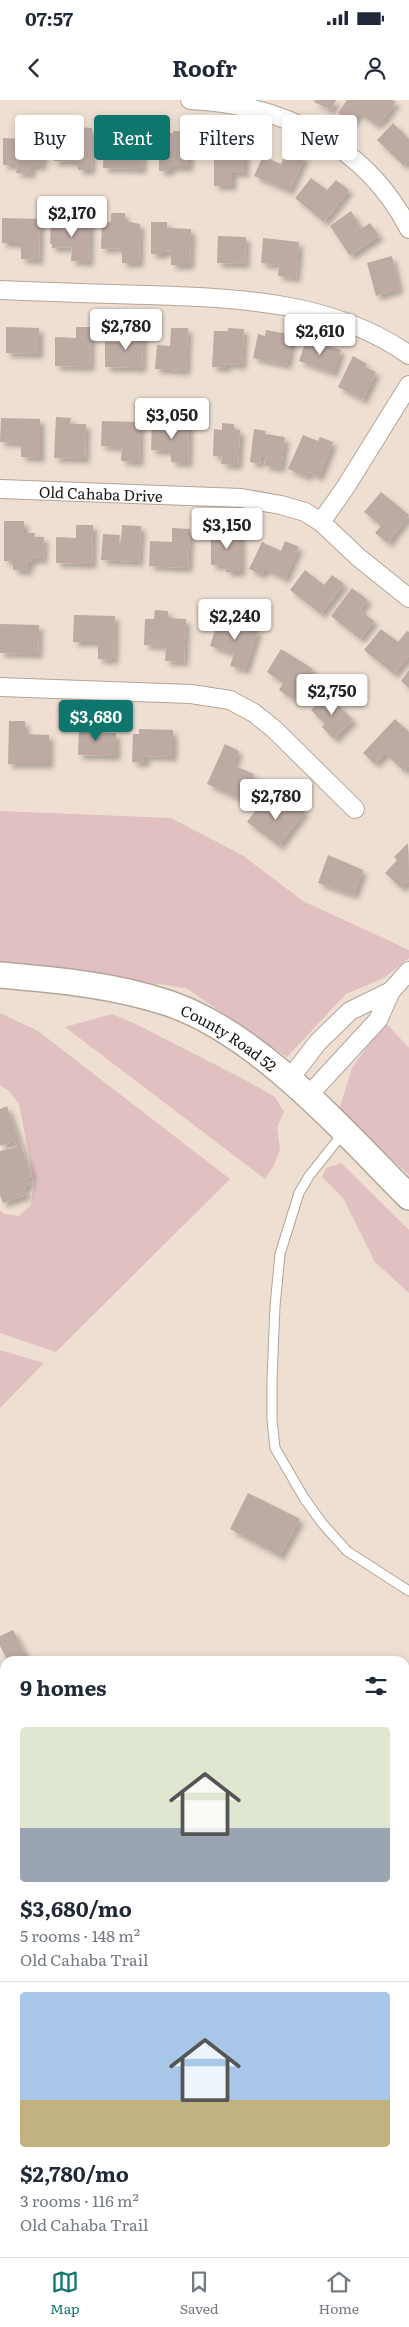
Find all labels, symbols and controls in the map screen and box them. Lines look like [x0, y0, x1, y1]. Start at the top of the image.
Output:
text: 07:57 [25, 4, 73, 32]
text: Roofr [172, 51, 237, 84]
icon: back [20, 54, 48, 82]
icon: person [361, 54, 389, 82]
chip: Buy [15, 115, 84, 160]
chip: Rent [94, 115, 170, 160]
chip: Filters [180, 115, 272, 160]
chip: New [282, 115, 357, 160]
pin: $2,170 [31, 196, 113, 238]
text: $2,170 [48, 200, 96, 224]
pin: $2,780 [85, 308, 167, 351]
text: $2,780 [101, 313, 151, 337]
pin: $2,610 [279, 314, 361, 356]
text: $2,610 [295, 318, 345, 342]
pin: $3,050 [131, 398, 213, 440]
text: $3,050 [146, 402, 198, 426]
street label: Old Cahaba Drive [39, 479, 164, 507]
pin: $3,150 [186, 508, 268, 550]
text: $3,150 [203, 512, 251, 536]
pin: $2,240 [194, 598, 276, 641]
text: $2,240 [209, 603, 261, 627]
pin: $2,750 [291, 674, 373, 716]
text: $2,750 [307, 678, 357, 702]
pin: $3,680 [55, 700, 137, 742]
text: $3,680 [70, 704, 122, 728]
pin: $2,780 [235, 778, 317, 821]
text: $2,780 [251, 783, 301, 807]
street label: County Road 52 [178, 998, 283, 1076]
text: 9 homes [20, 1671, 107, 1702]
icon: filters [362, 1672, 390, 1700]
icon: home [160, 1759, 250, 1849]
text: $3,680/mo [20, 1892, 132, 1923]
text: 5 rooms · 148 m² [20, 1923, 140, 1947]
text: Old Cahaba Trail [20, 1947, 148, 1971]
icon: home [160, 2025, 250, 2115]
text: $2,780/mo [20, 2157, 129, 2188]
text: 3 rooms · 116 m² [20, 2188, 139, 2212]
text: Old Cahaba Trail [20, 2212, 148, 2236]
tab: Map [50, 2268, 80, 2318]
tab: Saved [180, 2268, 219, 2318]
tab: Home [319, 2268, 359, 2318]

